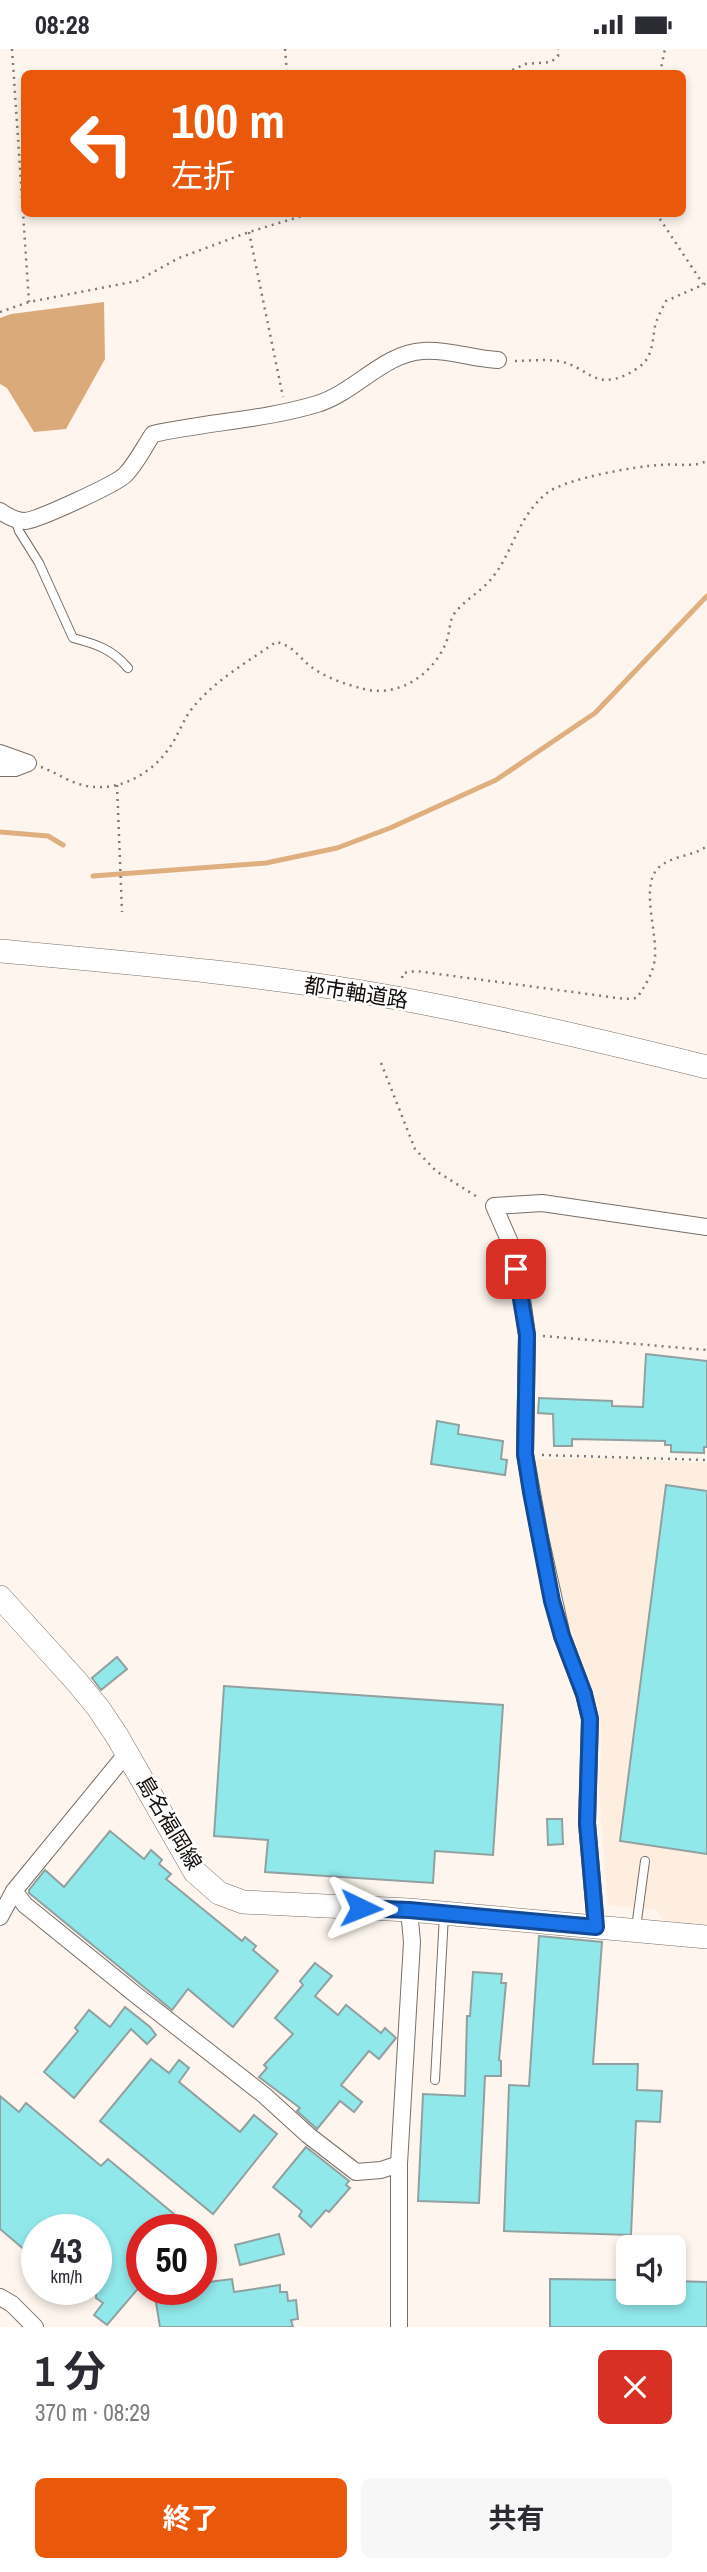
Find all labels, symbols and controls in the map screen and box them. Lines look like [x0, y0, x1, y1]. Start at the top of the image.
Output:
text: 08:28 [35, 7, 90, 42]
text: 100 m [171, 87, 285, 153]
icon: left [56, 98, 147, 189]
text: 左折 [171, 154, 235, 197]
street label: 都市軸道路 [302, 970, 410, 1015]
pin [486, 1239, 546, 1299]
icon: arrive [497, 1250, 535, 1288]
street label: 島名福岡線 [130, 1770, 209, 1875]
position arrow [324, 1871, 398, 1945]
speed limit sign: 50 [126, 2214, 217, 2305]
text: 43 [51, 2227, 82, 2274]
map controls [616, 2235, 686, 2305]
button: sound [616, 2235, 686, 2305]
text: km/h [51, 2264, 83, 2289]
text: 1 分 [35, 2343, 106, 2399]
button: close [598, 2350, 672, 2424]
text: 370 m · 08:29 [35, 2397, 150, 2428]
button: 終了 [35, 2478, 347, 2558]
button: 共有 [361, 2478, 672, 2558]

